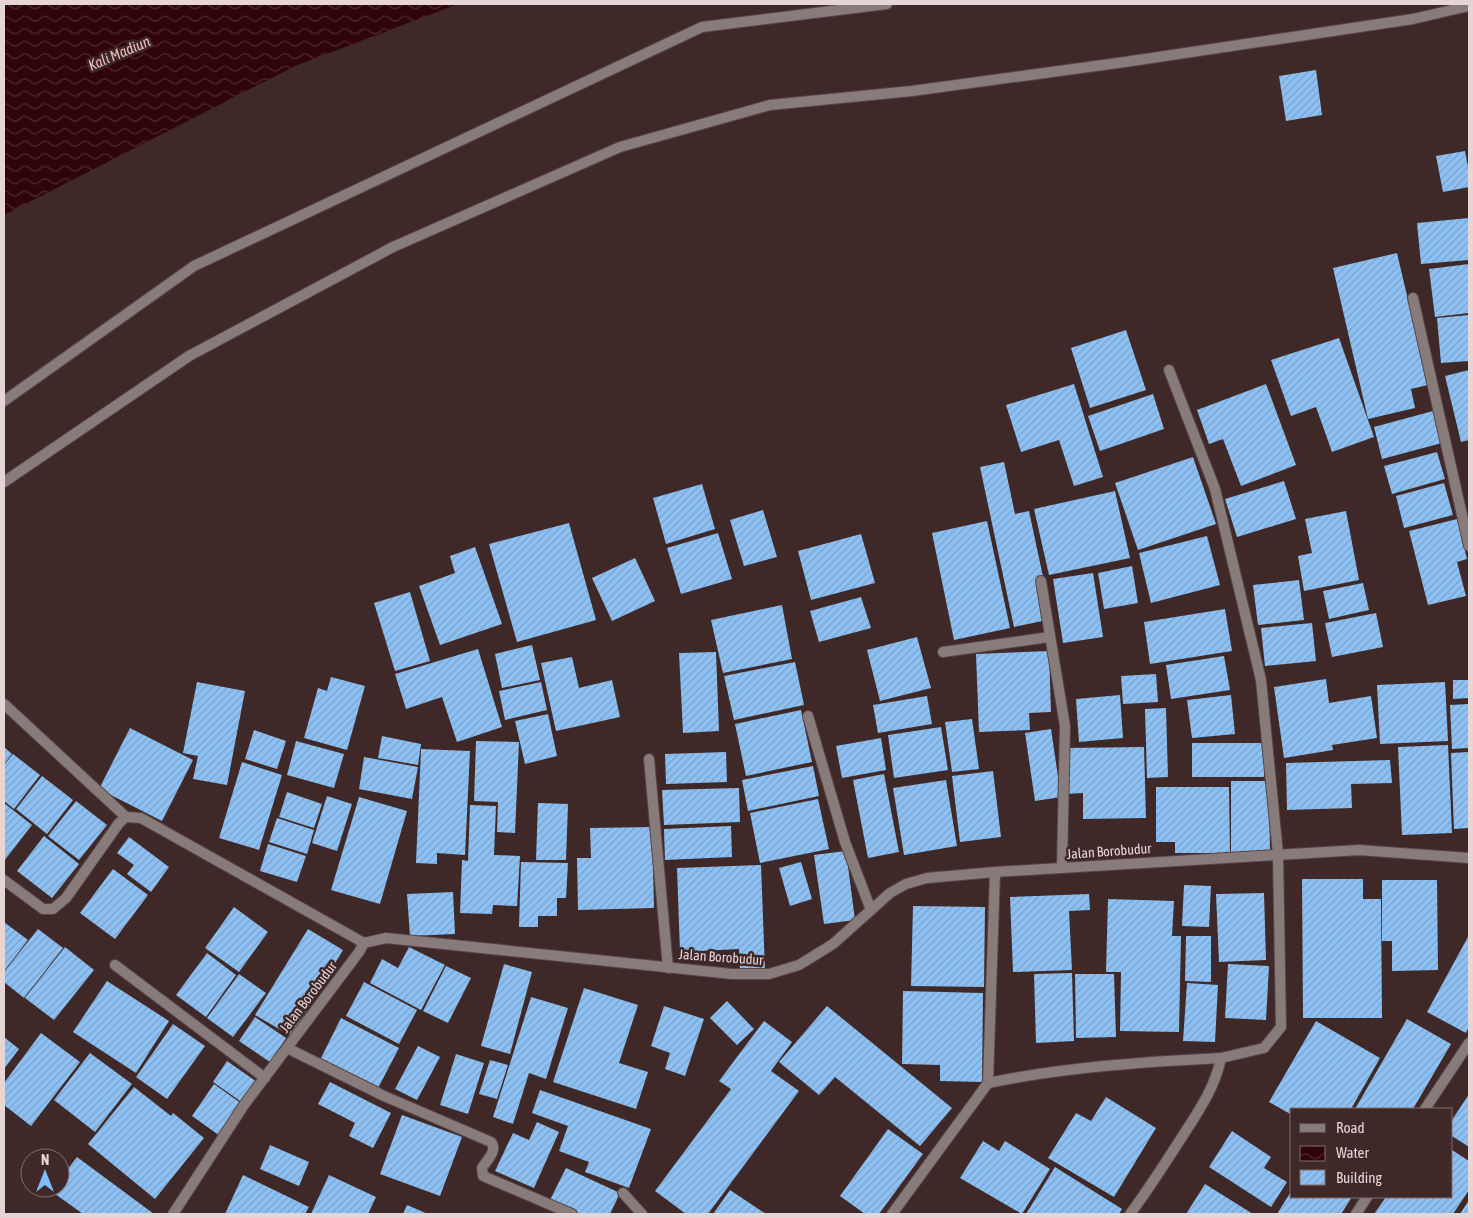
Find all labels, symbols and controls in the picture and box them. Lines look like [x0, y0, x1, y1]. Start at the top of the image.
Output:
water label: Kali Madiun [85, 32, 153, 74]
street label: Jalan Borobudur [1066, 840, 1153, 862]
street label: Jalan Borobudur [678, 946, 765, 968]
street label: Jalan Borobudur [276, 958, 340, 1036]
legend [1290, 1108, 1453, 1198]
text: Road [1336, 1119, 1365, 1136]
text: Water [1336, 1144, 1369, 1161]
north arrow [20, 1148, 70, 1198]
text: N [41, 1152, 49, 1168]
text: Building [1336, 1169, 1382, 1186]

